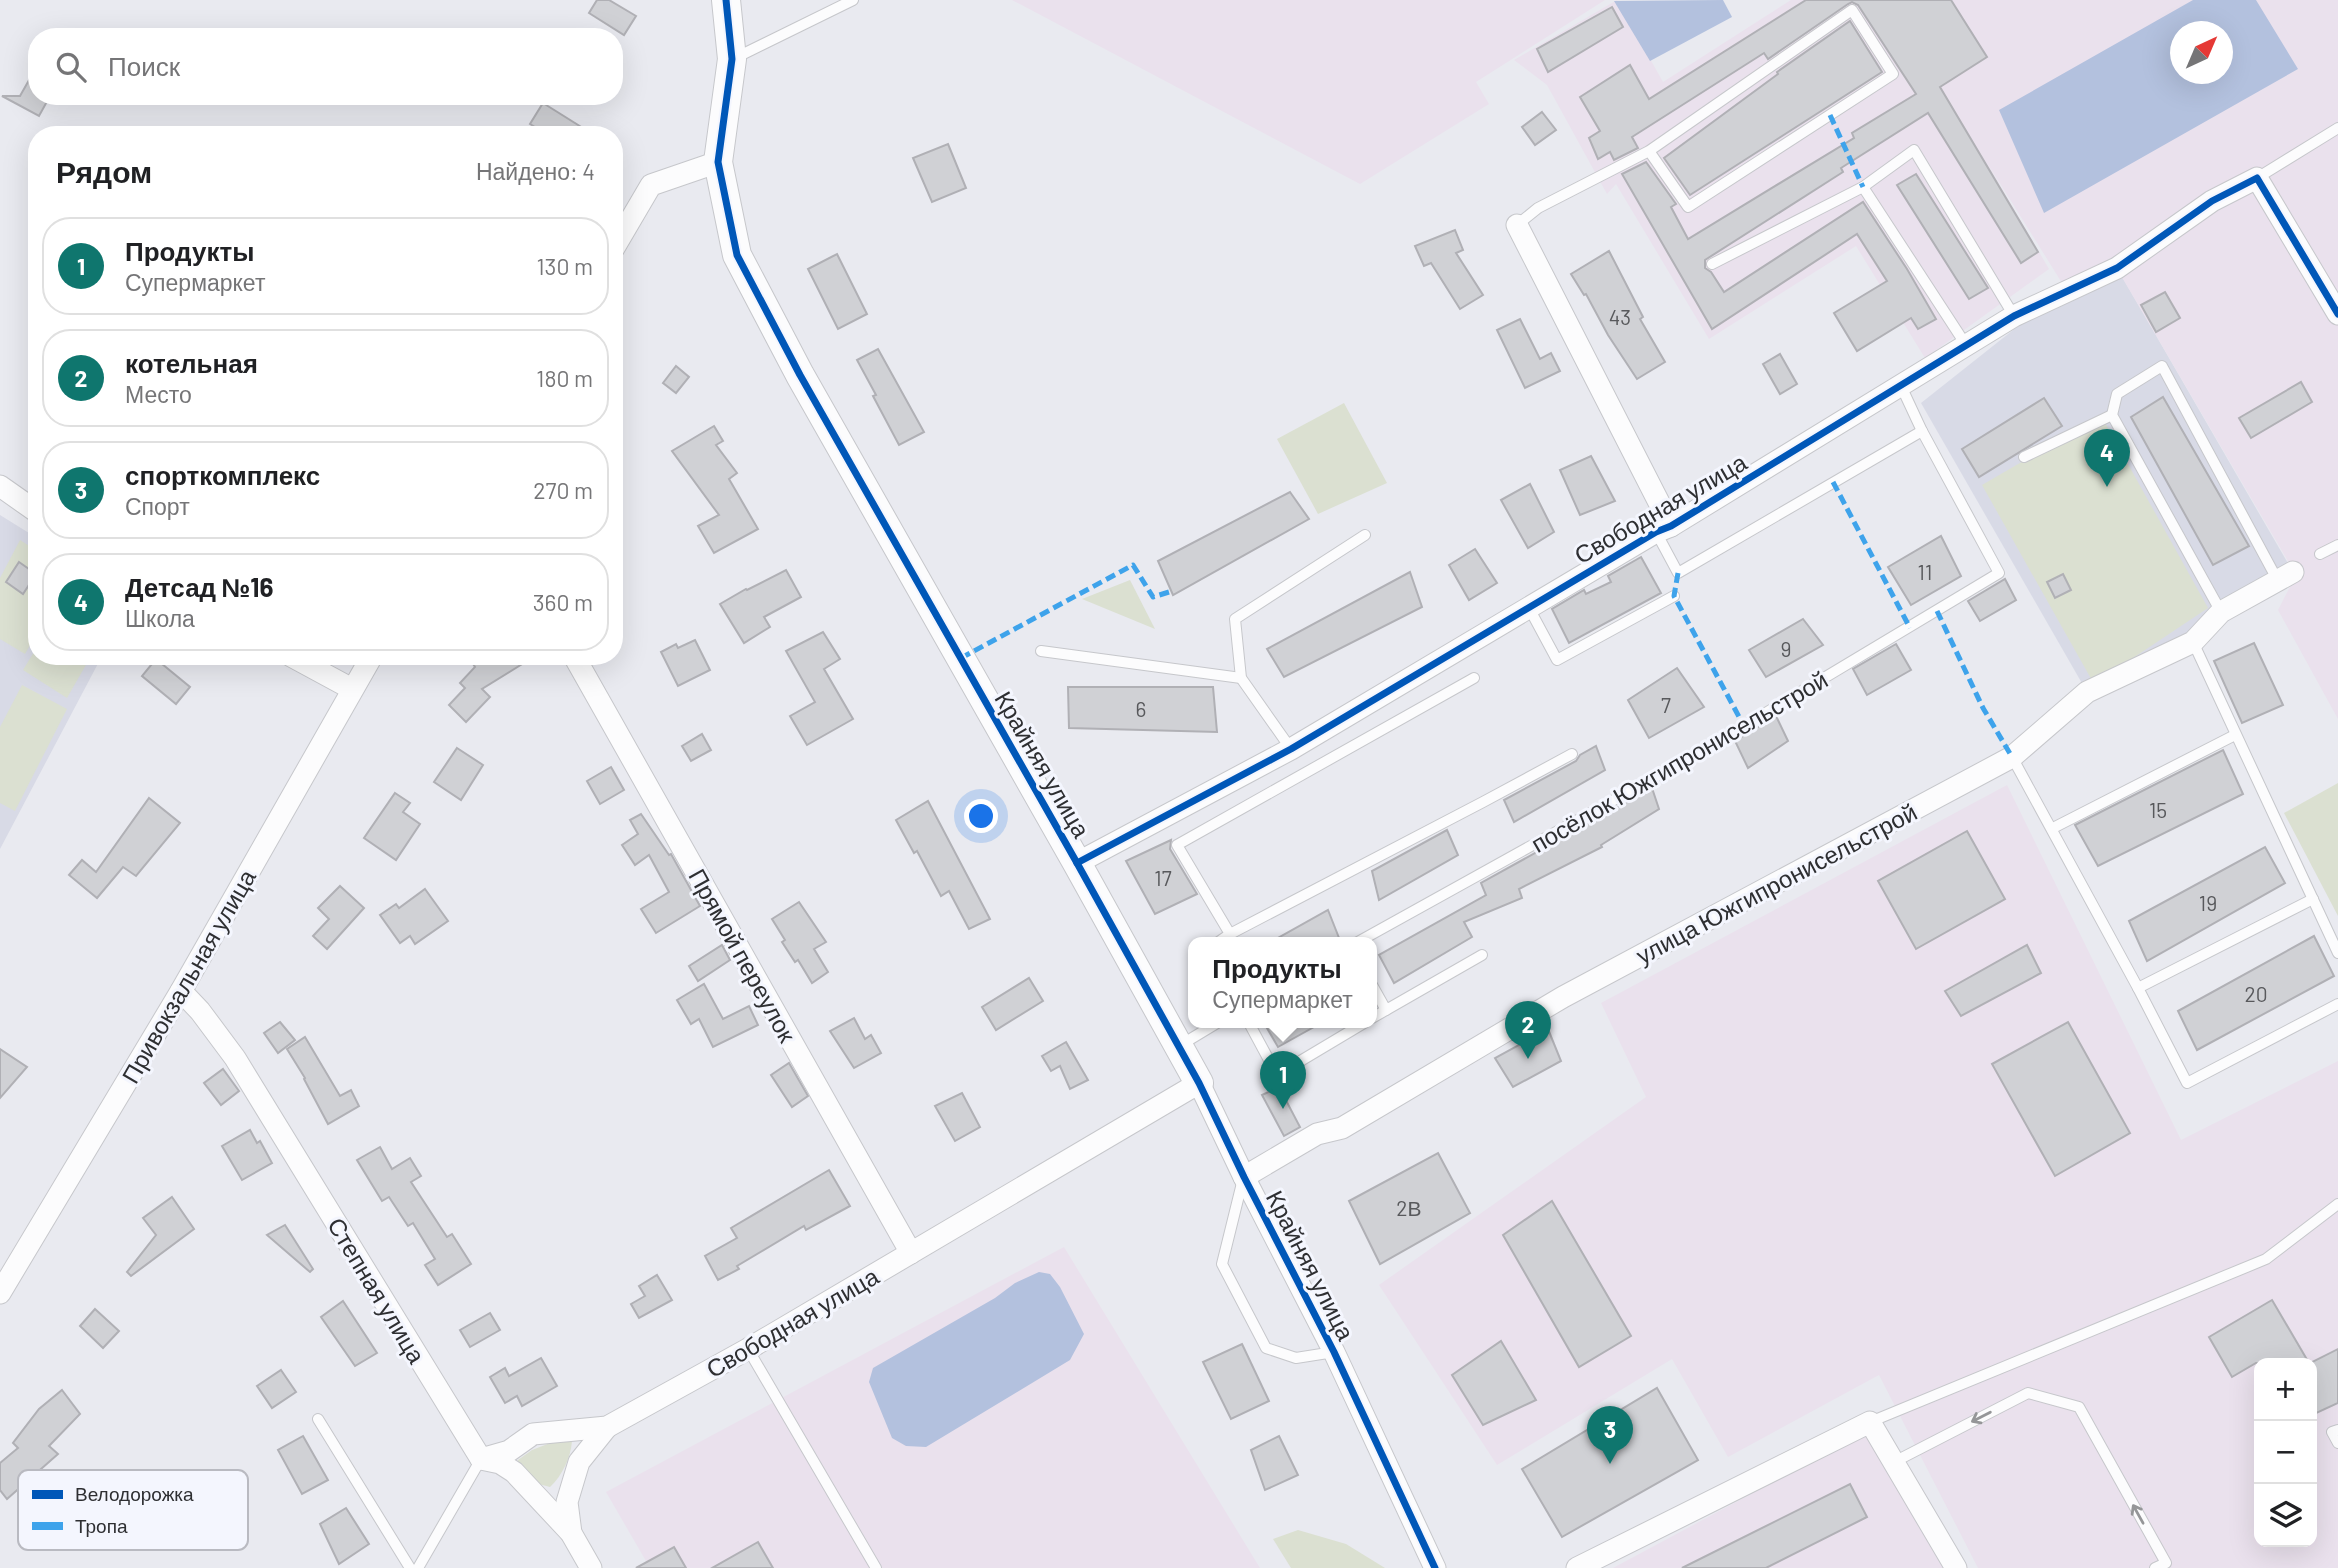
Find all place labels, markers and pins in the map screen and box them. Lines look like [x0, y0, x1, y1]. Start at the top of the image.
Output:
pin: 4 [2084, 429, 2130, 487]
pin: 2 [1505, 1001, 1551, 1059]
pin: 1 [1260, 1051, 1306, 1109]
pin: 3 [1587, 1406, 1633, 1464]

